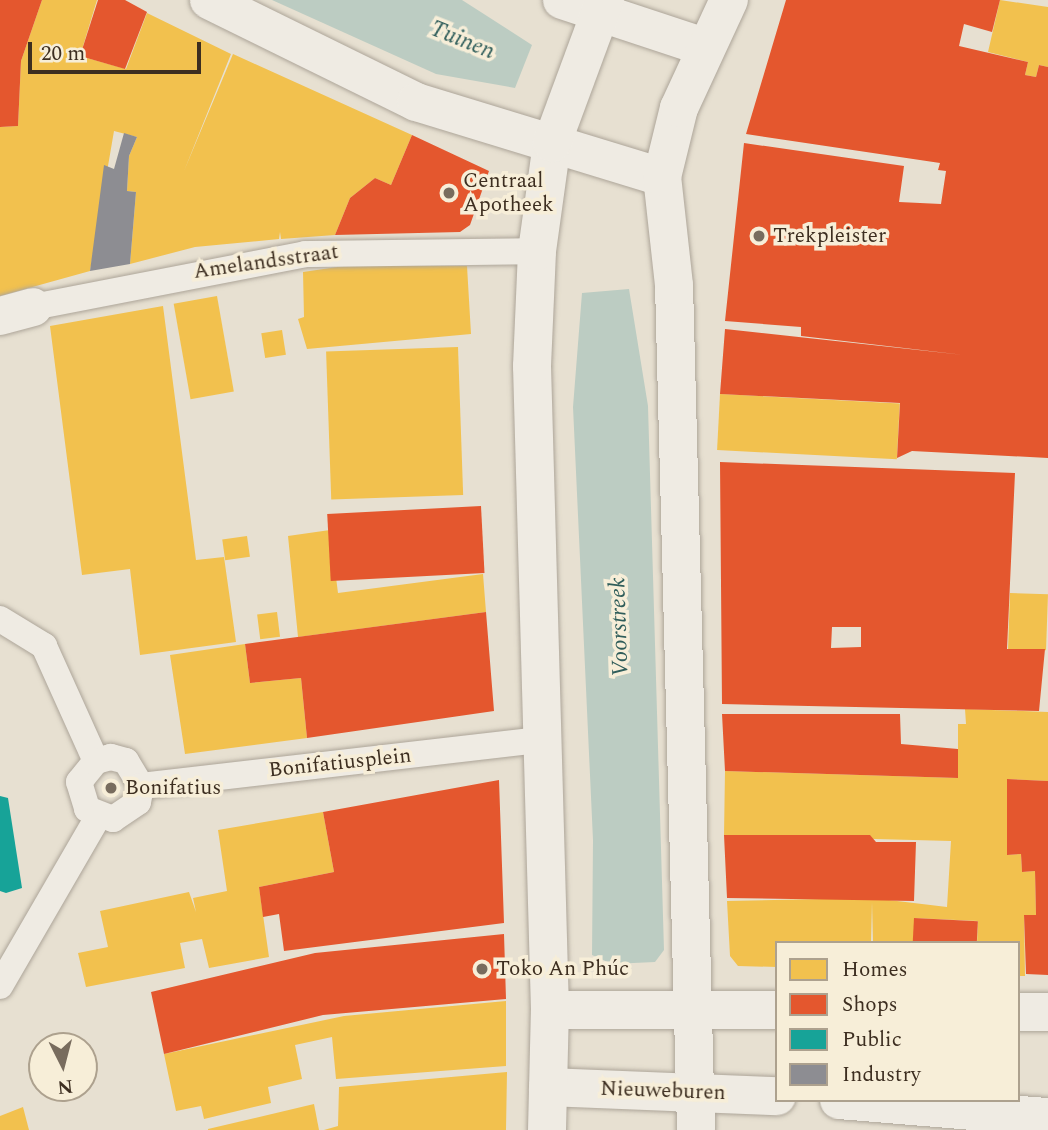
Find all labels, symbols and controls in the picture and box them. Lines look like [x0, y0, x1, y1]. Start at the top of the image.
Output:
water label: Tuinen [426, 16, 498, 66]
scale bar [32, 28, 205, 72]
text: 20 m [41, 38, 85, 70]
place label: Centraal Apotheek [463, 168, 554, 218]
marker: Centraal Apotheek [441, 185, 457, 201]
place label: Trekpleister [773, 223, 886, 249]
marker: Trekpleister [751, 228, 767, 244]
street label: Amelandsstraat [192, 239, 340, 285]
water label: Voorstreek [604, 577, 636, 677]
street label: Bonifatiusplein [267, 743, 413, 783]
place label: Bonifatius [125, 775, 221, 801]
marker: Bonifatius [103, 780, 119, 796]
legend [775, 941, 1020, 1102]
text: Homes [842, 954, 908, 986]
place label: Toko An Phúc [496, 956, 629, 982]
marker: Toko An Phúc [474, 961, 490, 977]
text: Shops [842, 989, 898, 1021]
text: Public [842, 1024, 902, 1056]
north arrow [28, 1032, 98, 1102]
text: Industry [842, 1059, 921, 1091]
text: N [56, 1071, 74, 1102]
street label: Nieuweburen [600, 1076, 726, 1106]

